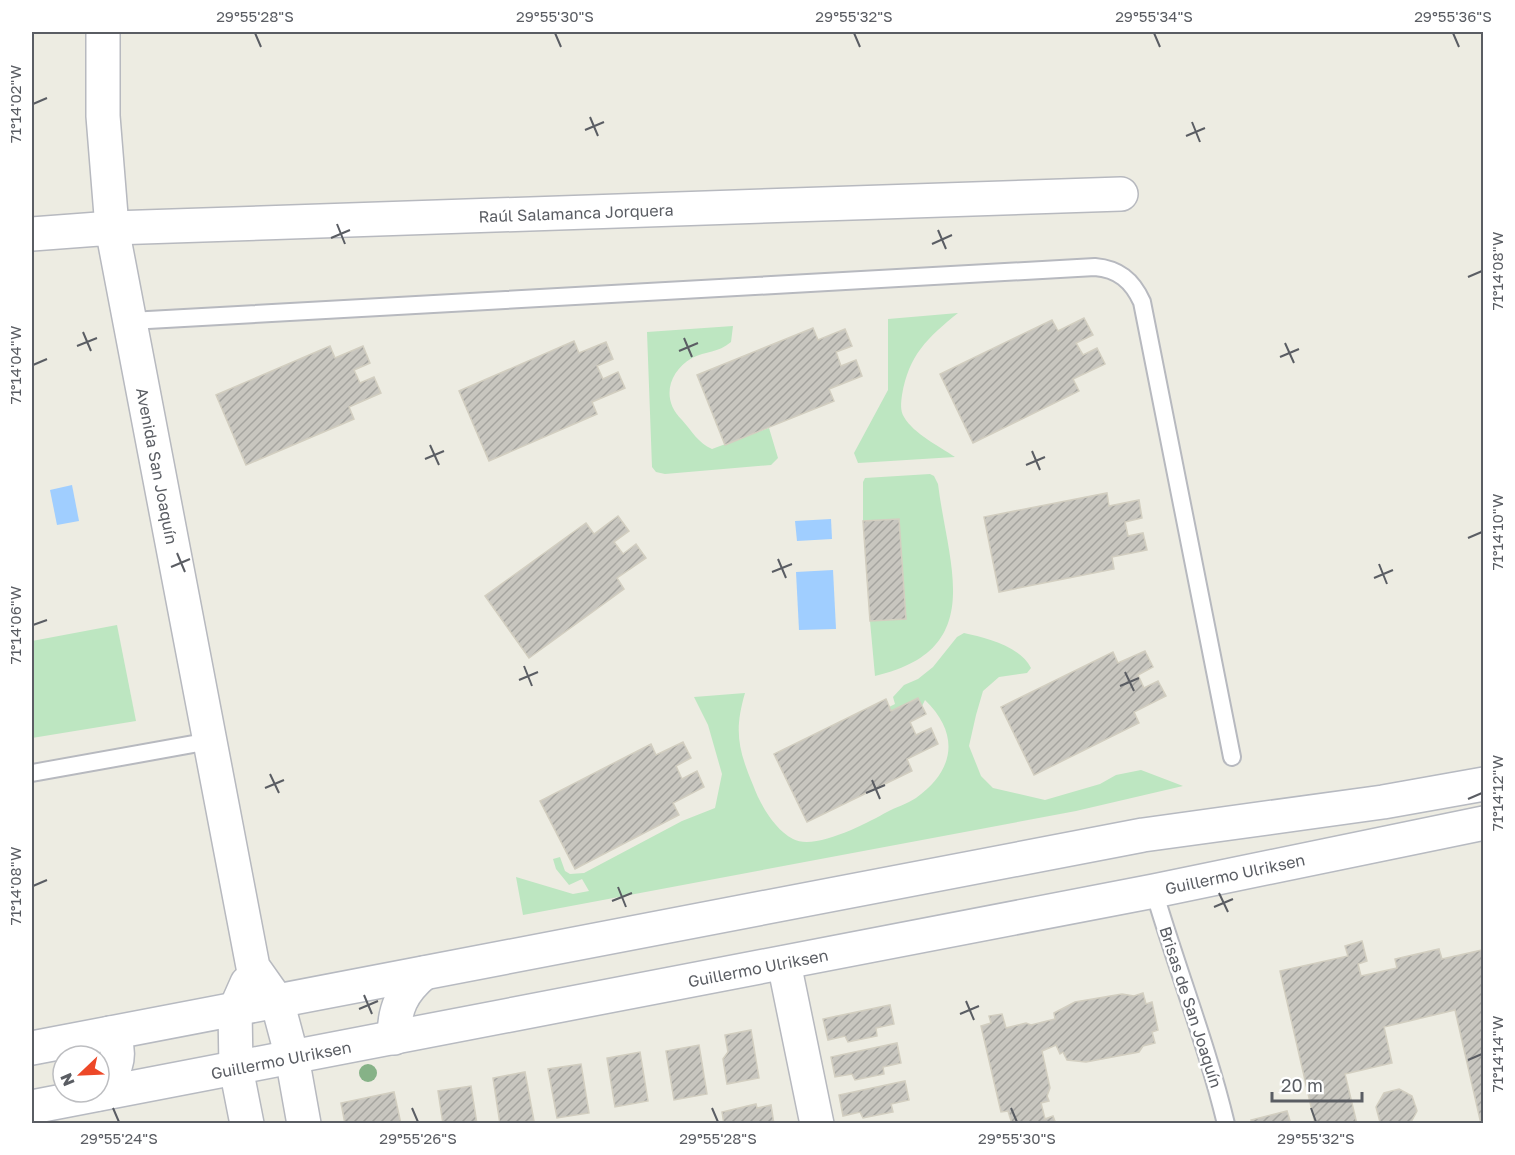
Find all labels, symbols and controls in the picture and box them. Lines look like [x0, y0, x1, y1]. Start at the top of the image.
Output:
text: 29°55'28"S [216, 7, 294, 25]
text: 29°55'30"S [516, 7, 594, 25]
text: 29°55'32"S [815, 7, 893, 25]
text: 29°55'34"S [1115, 7, 1193, 25]
text: 29°55'36"S [1414, 7, 1492, 25]
text: 71°14'02"W [6, 65, 24, 143]
street label: Raúl Salamanca Jorquera [478, 200, 674, 226]
text: 71°14'08"W [1488, 232, 1506, 310]
text: 71°14'04"W [6, 326, 24, 404]
street label: Avenida San Joaquín [132, 386, 182, 546]
text: 71°14'10"W [1488, 494, 1506, 570]
text: 71°14'06"W [6, 586, 24, 664]
text: 71°14'12"W [1488, 755, 1506, 831]
text: 71°14'08"W [6, 847, 24, 925]
street label: Guillermo Ulriksen [1163, 849, 1307, 899]
street label: Brisas de San Joaquín [1155, 924, 1227, 1090]
street label: Guillermo Ulriksen [686, 945, 830, 991]
text: 71°14'14"W [1488, 1016, 1506, 1092]
street label: Guillermo Ulriksen [209, 1037, 353, 1083]
north arrow [51, 1044, 111, 1104]
scale bar [1272, 1065, 1362, 1103]
text: N [56, 1070, 79, 1089]
text: 20 m [1281, 1074, 1323, 1096]
text: 29°55'24"S [80, 1129, 158, 1147]
text: 29°55'26"S [379, 1129, 457, 1147]
text: 29°55'28"S [679, 1129, 757, 1147]
text: 29°55'30"S [978, 1129, 1056, 1147]
text: 29°55'32"S [1277, 1129, 1355, 1147]

